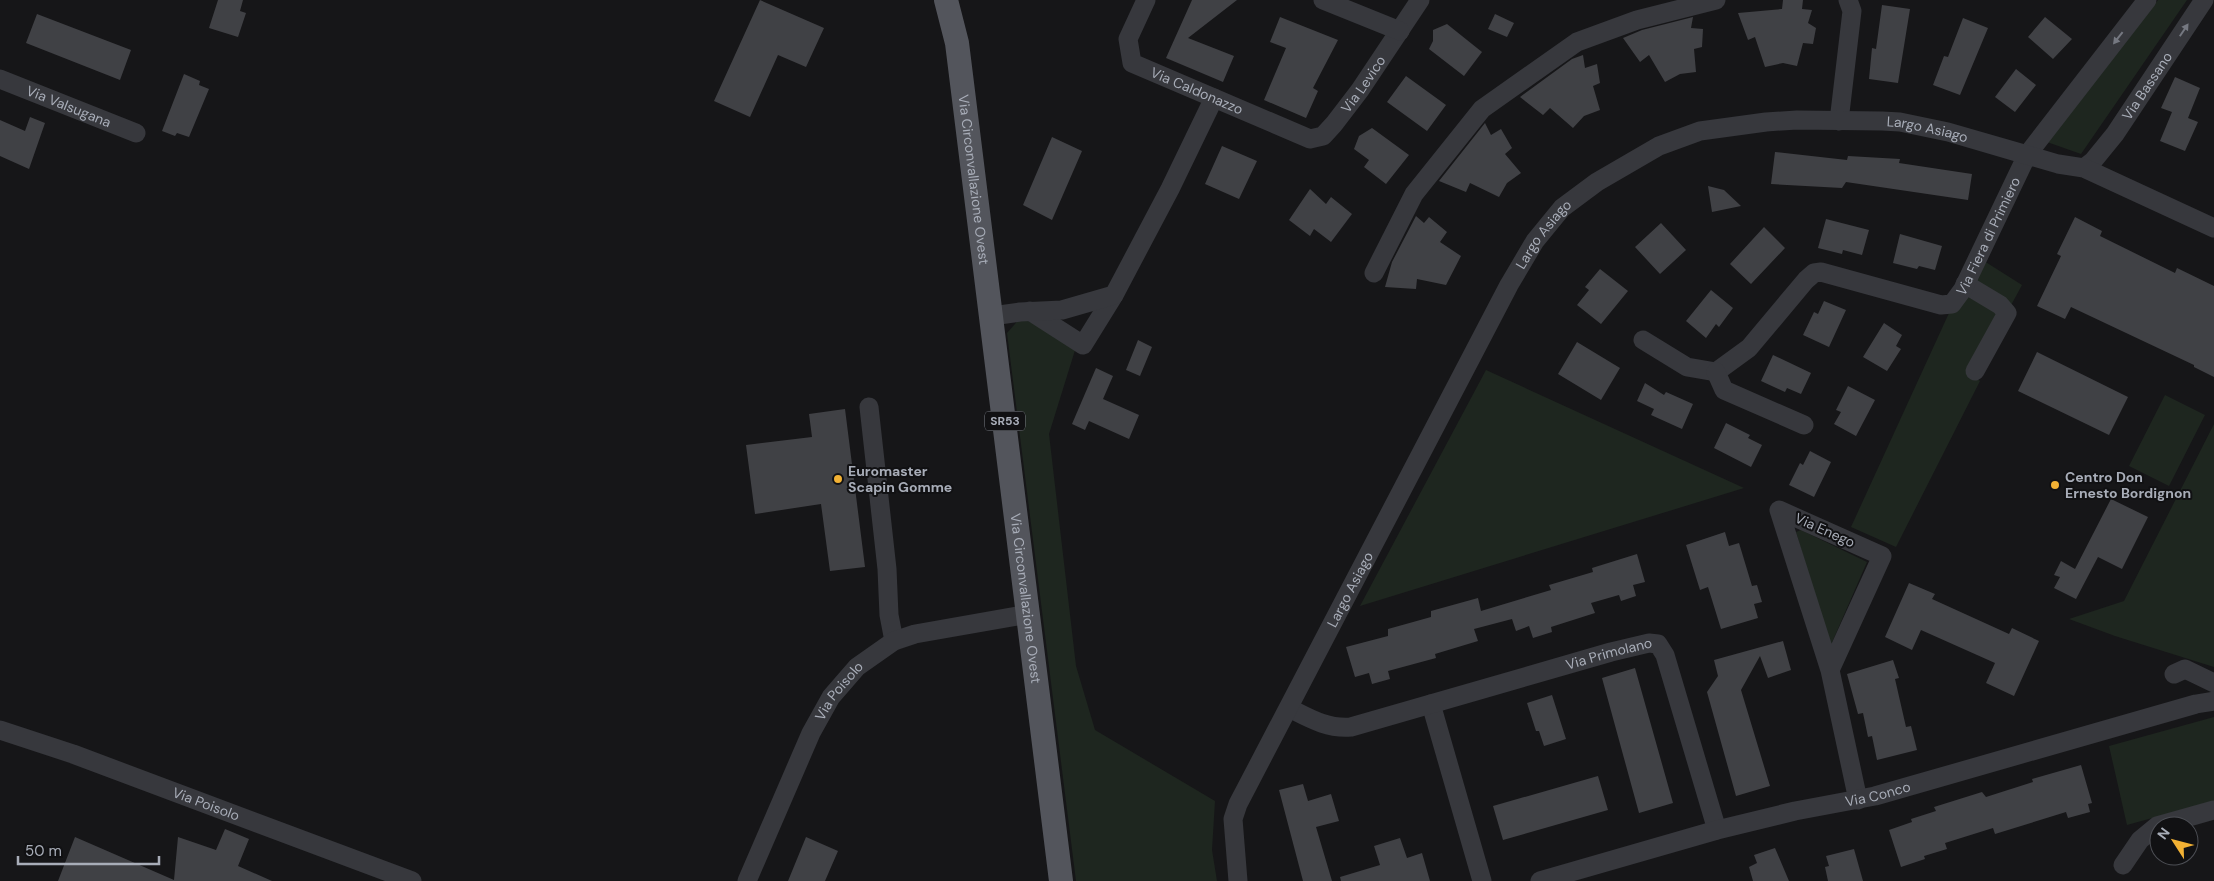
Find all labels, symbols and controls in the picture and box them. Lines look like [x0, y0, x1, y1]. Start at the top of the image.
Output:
one-way arrow [2179, 23, 2189, 37]
one-way arrow [2112, 32, 2123, 45]
street label: Via Bassano [2118, 48, 2176, 123]
street label: Via Levico [1337, 52, 1390, 116]
street label: Via Caldonazzo [1148, 63, 1246, 118]
street label: Via Valsugana [24, 81, 114, 131]
street label: Via Circonvallazione Ovest [954, 94, 993, 266]
street label: Largo Asiago [1886, 112, 1970, 146]
street label: Via Fiera di Primiero [1952, 174, 2024, 299]
street label: Largo Asiago [1511, 195, 1575, 272]
road number: SR53 [985, 412, 1025, 431]
place label: Euromaster Scapin Gomme [848, 462, 952, 496]
place label: Centro Don Ernesto Bordignon [2065, 468, 2191, 502]
marker: Euromaster Scapin Gomme [832, 473, 844, 485]
marker: Centro Don Ernesto Bordignon [2049, 479, 2061, 491]
street label: Via Enego [1792, 509, 1858, 551]
street label: Via Circonvallazione Ovest [1006, 512, 1045, 684]
street label: Largo Asiago [1323, 549, 1377, 630]
street label: Via Primolano [1564, 634, 1654, 674]
street label: Via Poisolo [811, 657, 866, 724]
street label: Via Conco [1844, 777, 1913, 810]
street label: Via Poisolo [170, 783, 242, 825]
north arrow [2149, 816, 2199, 866]
text: N [2153, 824, 2174, 843]
scale bar [18, 834, 159, 866]
text: 50 m [25, 841, 62, 861]

